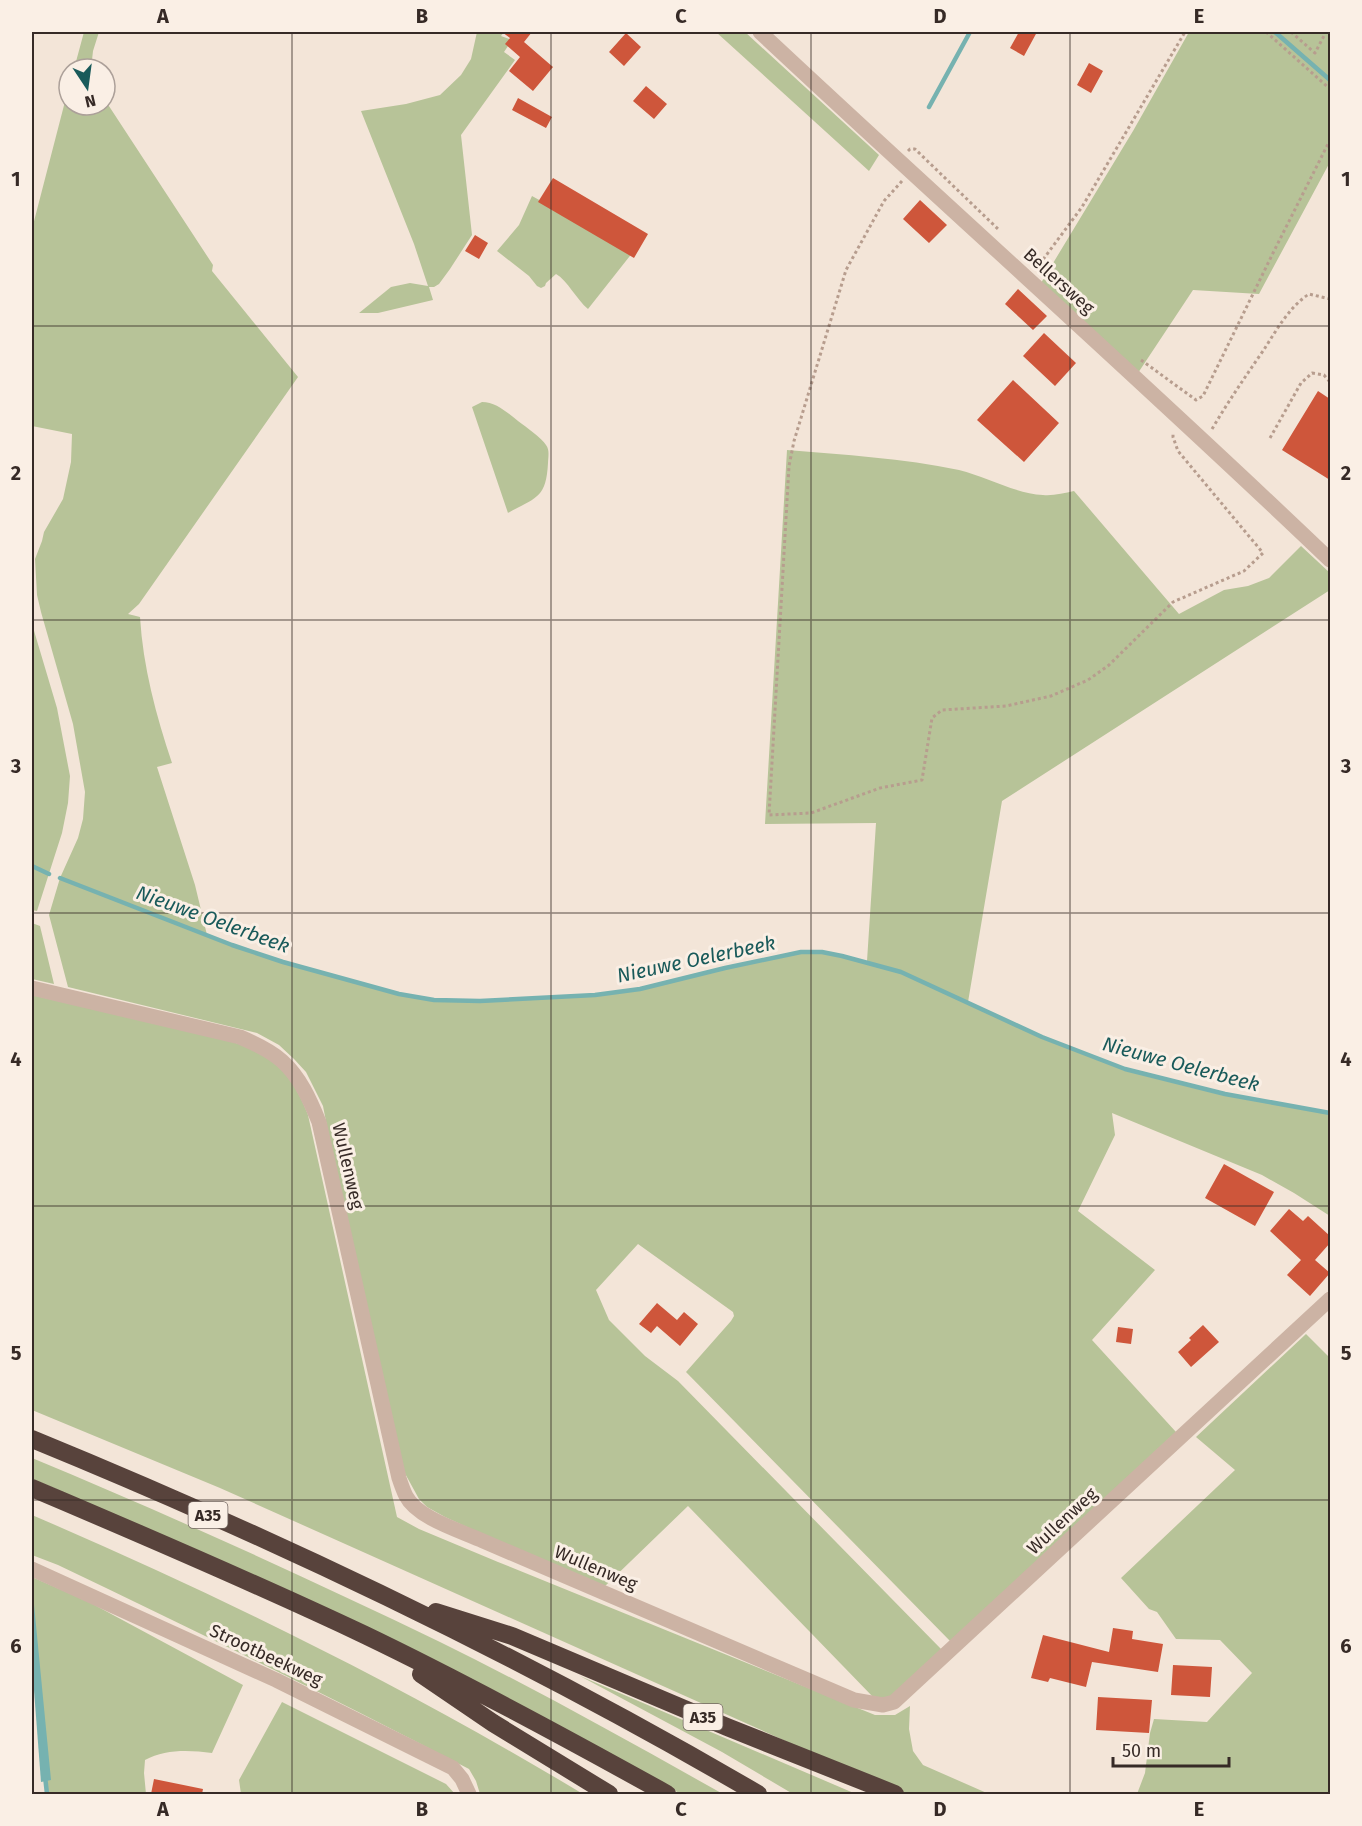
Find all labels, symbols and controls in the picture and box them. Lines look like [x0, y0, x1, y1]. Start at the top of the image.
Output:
text: A [156, 4, 170, 28]
text: B [416, 4, 428, 28]
text: C [675, 4, 687, 28]
text: D [933, 4, 947, 28]
text: E [1194, 4, 1204, 28]
north arrow [57, 57, 117, 117]
text: N [83, 91, 98, 112]
text: 1 [11, 167, 21, 191]
text: 1 [1341, 167, 1351, 191]
street label: Bellersweg [1019, 243, 1100, 319]
text: 2 [11, 461, 21, 485]
text: 2 [1341, 461, 1351, 485]
text: 3 [10, 754, 21, 778]
text: 3 [1340, 754, 1351, 778]
water label: Nieuwe Oelerbeek [133, 880, 293, 958]
water label: Nieuwe Oelerbeek [615, 930, 778, 988]
water label: Nieuwe Oelerbeek [1100, 1032, 1262, 1097]
text: 4 [10, 1047, 22, 1071]
text: 4 [1340, 1047, 1352, 1071]
street label: Wullenweg [327, 1121, 369, 1212]
text: 5 [11, 1341, 22, 1365]
text: 5 [1341, 1341, 1352, 1365]
street label: Wullenweg [1022, 1482, 1102, 1559]
road number: A35 [188, 1502, 228, 1528]
street label: Wullenweg [551, 1541, 641, 1596]
street label: Strootbeekweg [206, 1619, 326, 1691]
text: 6 [10, 1634, 22, 1658]
text: 6 [1340, 1634, 1352, 1658]
road number: A35 [684, 1704, 722, 1730]
scale bar [1113, 1730, 1228, 1768]
text: 50 m [1122, 1740, 1161, 1762]
text: A [156, 1797, 170, 1821]
text: B [416, 1797, 428, 1821]
text: C [675, 1797, 687, 1821]
text: D [933, 1797, 947, 1821]
text: E [1194, 1797, 1204, 1821]

